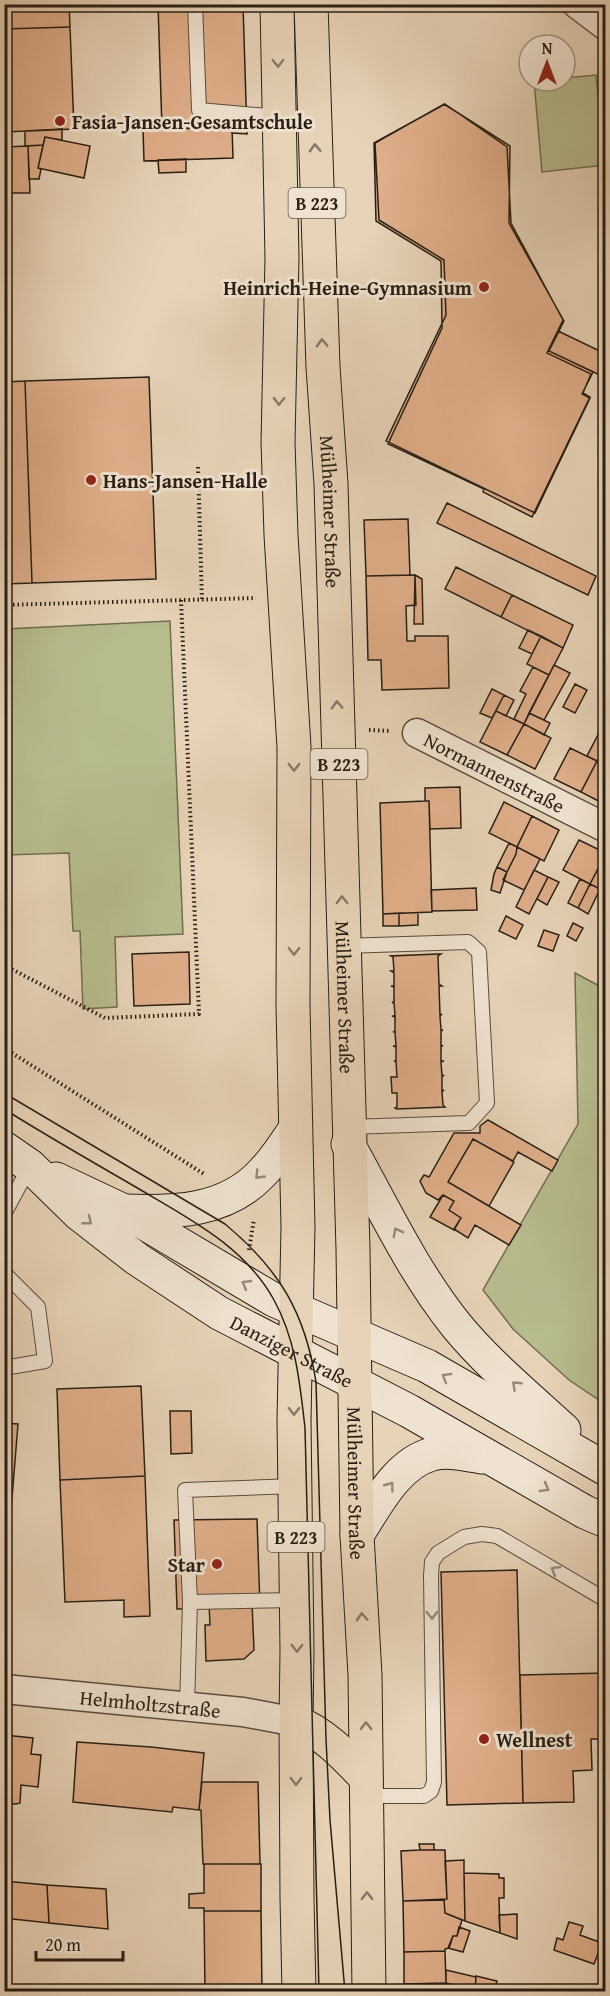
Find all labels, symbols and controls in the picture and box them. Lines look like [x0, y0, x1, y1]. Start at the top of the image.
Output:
north arrow [517, 33, 577, 93]
text: N [542, 36, 553, 60]
one-way arrow [272, 58, 284, 67]
place label: Fasia-Jansen-Gesamtschule [72, 107, 313, 136]
marker: Fasia-Jansen-Gesamtschule [53, 114, 67, 128]
one-way arrow [309, 143, 321, 152]
road number: B 223 [288, 188, 346, 218]
place label: Heinrich-Heine-Gymnasium [223, 273, 472, 302]
marker: Heinrich-Heine-Gymnasium [477, 280, 491, 294]
one-way arrow [315, 338, 328, 347]
one-way arrow [273, 396, 285, 405]
street label: Mülheimer Straße [313, 434, 348, 588]
place label: Hans-Jansen-Halle [103, 466, 268, 495]
marker: Hans-Jansen-Halle [84, 473, 98, 487]
one-way arrow [331, 701, 343, 710]
street label: Normannenstraße [419, 725, 570, 820]
road number: B 223 [310, 749, 368, 779]
one-way arrow [288, 762, 300, 771]
one-way arrow [336, 896, 348, 905]
street label: Mülheimer Straße [329, 920, 362, 1074]
one-way arrow [287, 947, 300, 956]
one-way arrow [256, 1168, 266, 1179]
one-way arrow [81, 1214, 92, 1225]
one-way arrow [393, 1228, 404, 1239]
one-way arrow [241, 1280, 252, 1291]
street label: Danziger Straße [226, 1307, 359, 1394]
one-way arrow [442, 1372, 452, 1384]
one-way arrow [512, 1381, 523, 1392]
one-way arrow [288, 1407, 300, 1416]
street label: Mülheimer Straße [341, 1407, 373, 1560]
one-way arrow [538, 1481, 549, 1493]
one-way arrow [383, 1482, 394, 1493]
road number: B 223 [268, 1522, 324, 1552]
place label: Star [167, 1550, 205, 1579]
marker: Star [210, 1557, 224, 1571]
one-way arrow [551, 1565, 561, 1577]
one-way arrow [426, 1610, 438, 1619]
one-way arrow [355, 1612, 368, 1621]
one-way arrow [291, 1644, 303, 1653]
street label: Helmholtzstraße [79, 1682, 222, 1724]
one-way arrow [360, 1722, 372, 1731]
place label: Wellnest [496, 1725, 573, 1754]
marker: Wellnest [477, 1732, 491, 1746]
one-way arrow [290, 1776, 302, 1785]
one-way arrow [361, 1891, 373, 1900]
scale bar [36, 1924, 123, 1962]
text: 20 m [45, 1931, 81, 1958]

